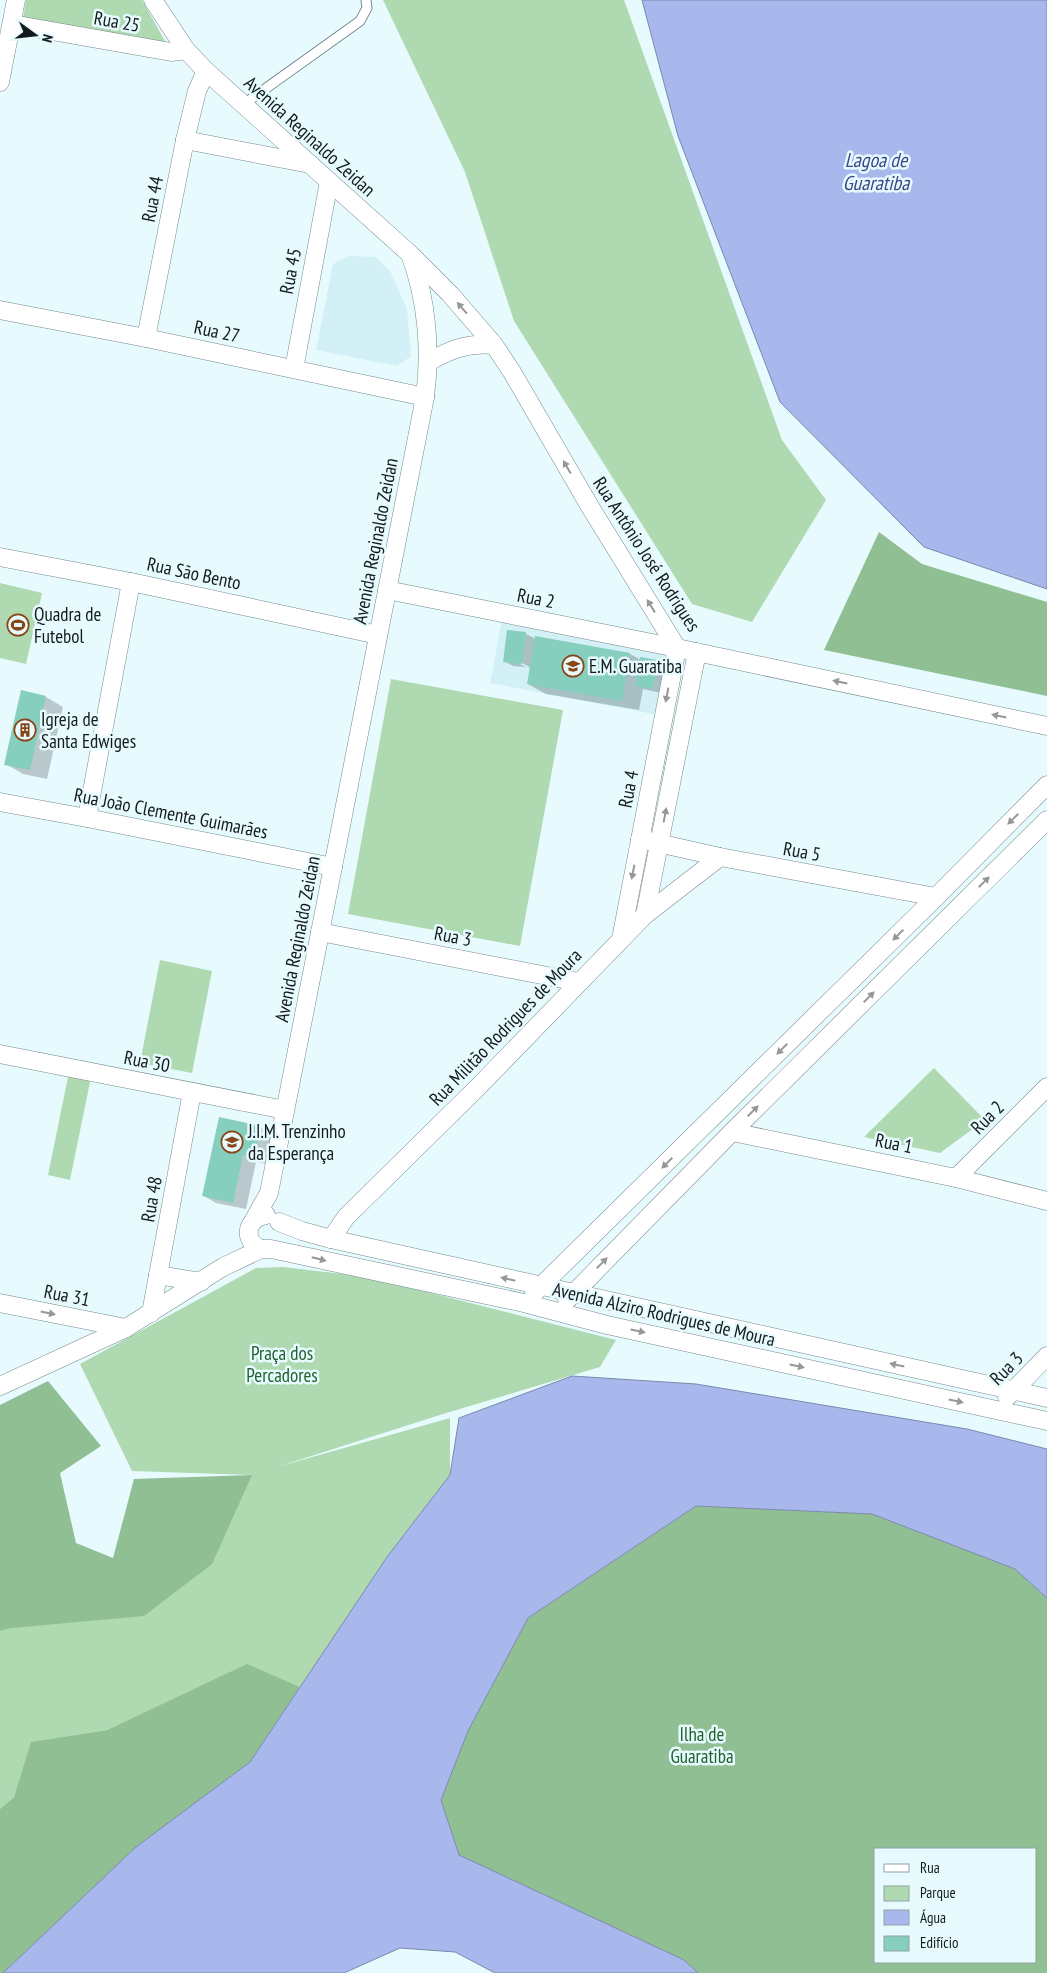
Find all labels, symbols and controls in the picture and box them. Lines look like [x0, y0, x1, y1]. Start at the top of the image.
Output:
street label: Rua 25 [92, 5, 142, 37]
north arrow [10, 10, 60, 60]
text: N [38, 32, 57, 44]
street label: Avenida Reginaldo Zeidan [239, 71, 381, 201]
water label: Lagoa de Guaratiba [843, 147, 910, 196]
street label: Rua 44 [136, 174, 168, 224]
street label: Rua 45 [274, 246, 306, 296]
one-way arrow [456, 302, 468, 314]
street label: Rua 27 [192, 314, 242, 348]
street label: Avenida Reginaldo Zeidan [347, 456, 403, 626]
one-way arrow [563, 460, 571, 475]
street label: Rua Antônio José Rodrigues [588, 472, 706, 636]
street label: Rua São Bento [145, 551, 243, 595]
street label: Rua 2 [515, 583, 557, 613]
one-way arrow [646, 600, 656, 613]
place label: Quadra de Futebol [34, 602, 102, 648]
sports icon: Quadra de Futebol [6, 613, 30, 637]
school or university icon: E.M. Guaratiba [561, 654, 585, 678]
place label: E.M. Guaratiba [589, 654, 682, 678]
one-way arrow [833, 678, 848, 686]
one-way arrow [663, 688, 671, 704]
place label: Igreja de Santa Edwiges [41, 707, 136, 753]
one-way arrow [991, 711, 1007, 719]
building icon: Igreja de Santa Edwiges [13, 718, 37, 742]
street label: Rua 4 [613, 768, 643, 810]
street label: Rua João Clemente Guimarães [72, 782, 270, 844]
one-way arrow [662, 807, 670, 823]
one-way arrow [1007, 813, 1019, 825]
street label: Rua 5 [781, 836, 823, 866]
street label: Avenida Reginaldo Zeidan [269, 854, 325, 1024]
one-way arrow [629, 865, 637, 881]
one-way arrow [978, 876, 990, 888]
street label: Rua 3 [432, 921, 474, 951]
one-way arrow [892, 928, 904, 940]
street label: Rua Militão Rodrigues de Moura [424, 943, 586, 1111]
one-way arrow [863, 991, 875, 1003]
one-way arrow [777, 1042, 789, 1054]
street label: Rua 30 [122, 1045, 172, 1077]
street label: Rua 2 [965, 1095, 1009, 1139]
one-way arrow [747, 1105, 759, 1117]
place label: J.I.M. Trenzinho da Esperança [247, 1119, 346, 1165]
street label: Rua 1 [873, 1128, 915, 1158]
school or university icon: J.I.M. Trenzinho da Esperança [220, 1130, 244, 1154]
one-way arrow [661, 1157, 673, 1169]
street label: Rua 48 [135, 1174, 167, 1224]
one-way arrow [311, 1255, 326, 1263]
one-way arrow [596, 1257, 608, 1269]
one-way arrow [501, 1275, 516, 1283]
street label: Avenida Alziro Rodrigues de Moura [550, 1277, 778, 1351]
street label: Rua 31 [42, 1279, 92, 1311]
one-way arrow [40, 1309, 56, 1317]
one-way arrow [631, 1327, 646, 1335]
park label: Praça dos Percadores [246, 1341, 318, 1387]
street label: Rua 3 [984, 1346, 1028, 1390]
one-way arrow [888, 1360, 904, 1368]
one-way arrow [789, 1362, 805, 1370]
one-way arrow [948, 1397, 963, 1405]
park label: Ilha de Guaratiba [670, 1722, 734, 1768]
legend [874, 1848, 1037, 1963]
text: Rua [920, 1858, 940, 1877]
text: Parque [920, 1883, 956, 1902]
text: Água [920, 1908, 946, 1927]
text: Edifício [920, 1933, 958, 1952]

